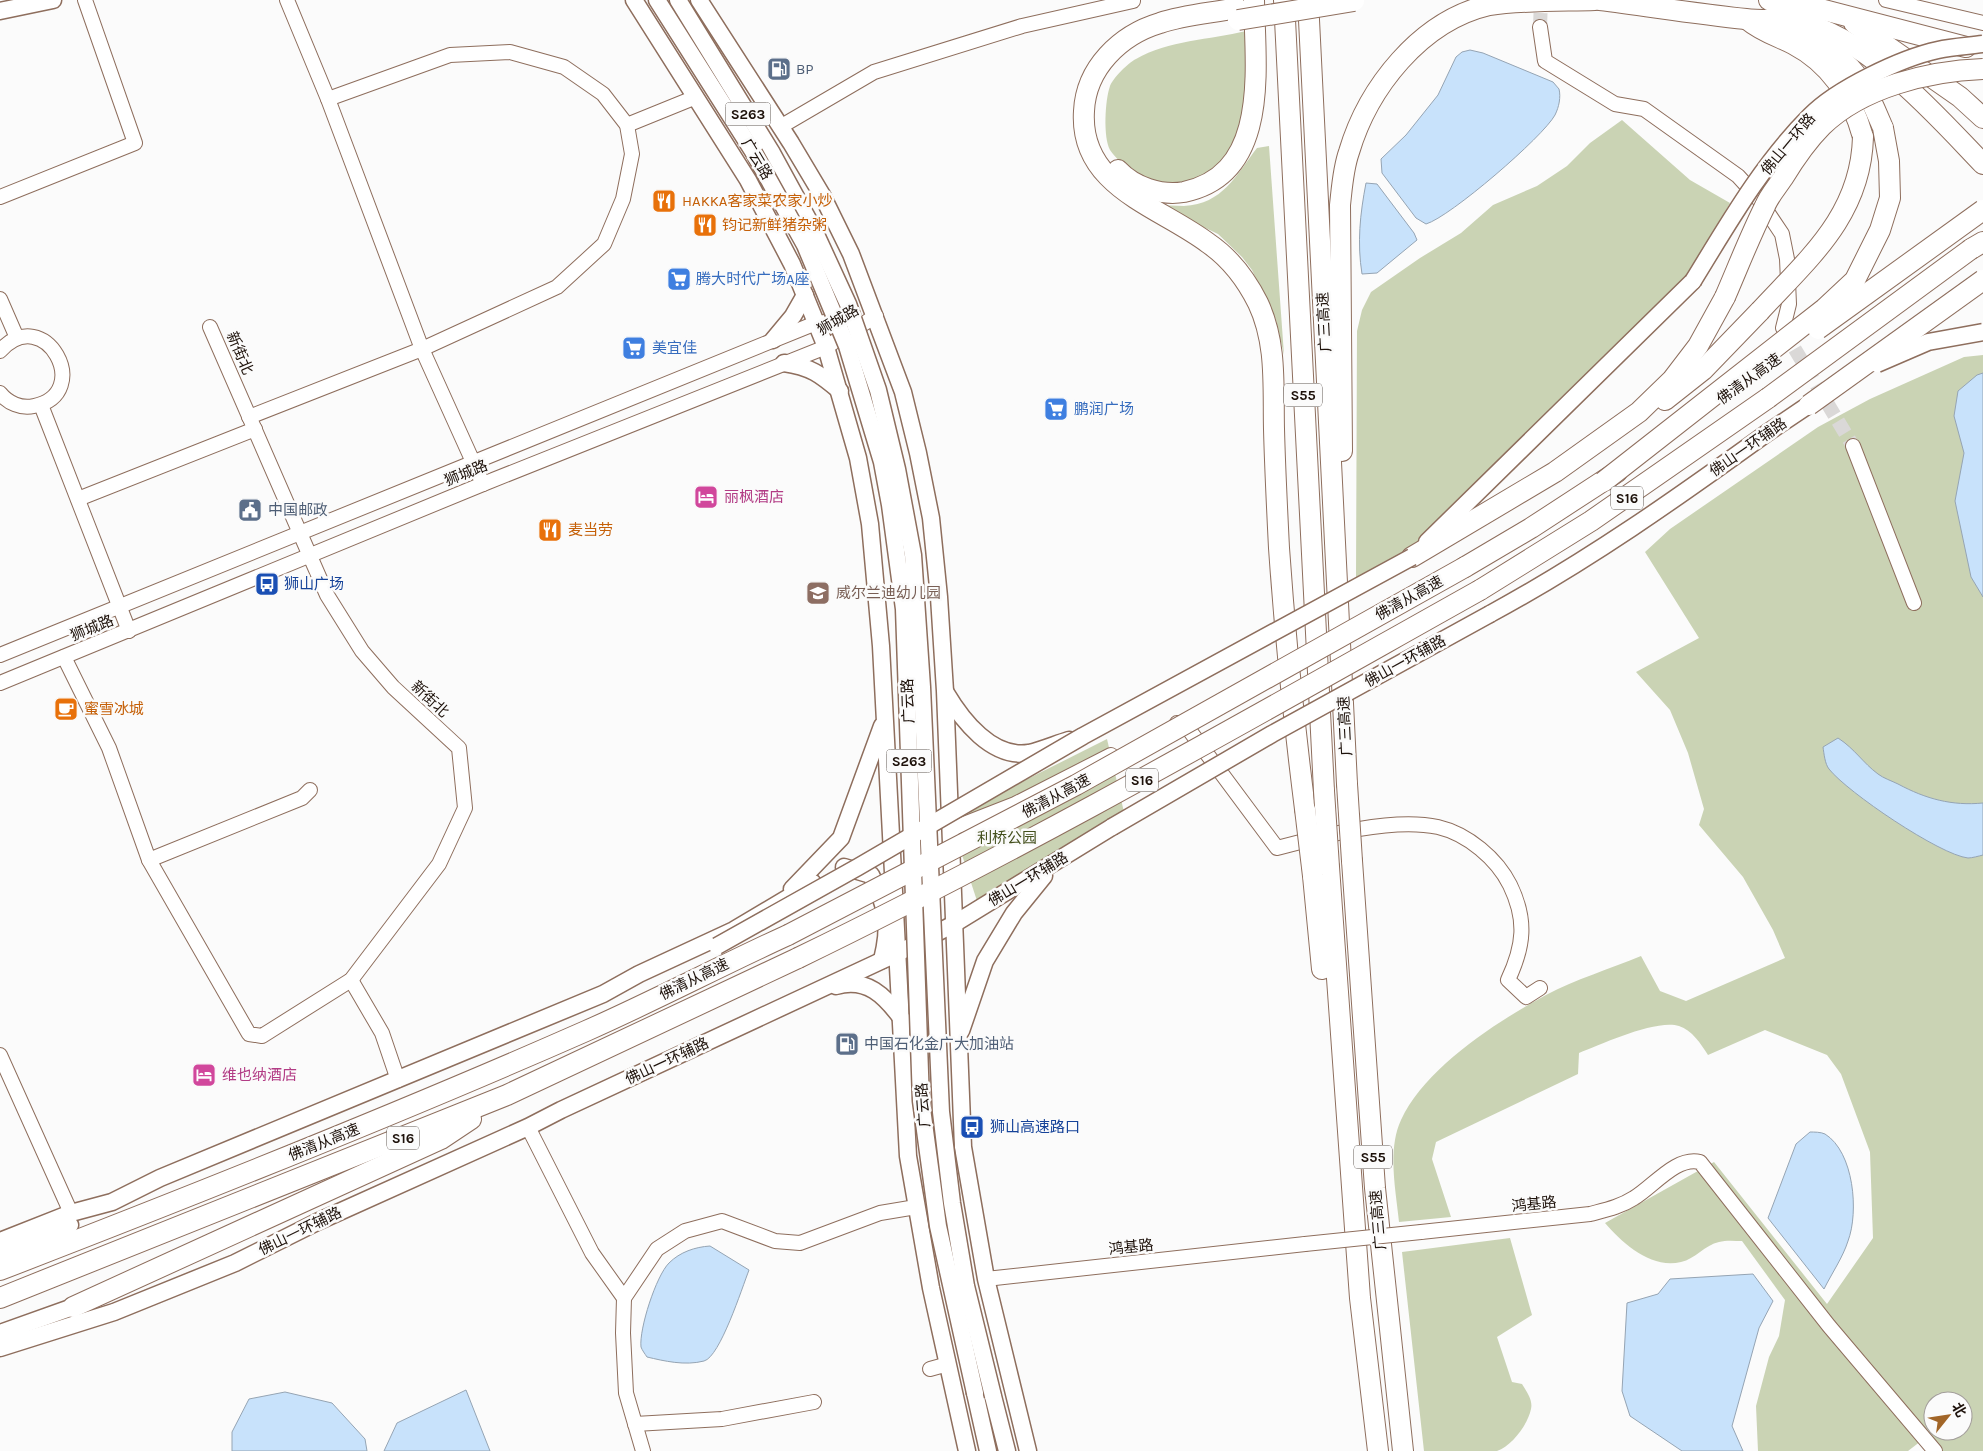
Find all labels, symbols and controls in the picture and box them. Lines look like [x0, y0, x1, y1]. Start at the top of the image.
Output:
fuel station icon: BP [766, 56, 792, 82]
place label: BP [796, 60, 814, 78]
road number: S263 [726, 102, 770, 126]
street label: 佛山一环路 [1757, 109, 1819, 179]
street label: 广云路 [738, 135, 776, 183]
restaurant icon: HAKKA客家菜农家小炒 [651, 188, 677, 214]
place label: HAKKA客家菜农家小炒 [682, 192, 833, 210]
restaurant icon: 钧记新鲜猪杂粥 [692, 212, 718, 238]
place label: 钧记新鲜猪杂粥 [722, 216, 827, 234]
supermarket icon: 腾大时代广场A座 [666, 266, 692, 292]
place label: 腾大时代广场A座 [696, 270, 810, 288]
street label: 广三高速 [1313, 292, 1335, 352]
street label: 狮城路 [814, 301, 862, 339]
street label: 新街北 [223, 329, 257, 377]
supermarket icon: 美宜佳 [621, 335, 647, 361]
place label: 美宜佳 [652, 339, 697, 357]
street label: 佛清从高速 [1713, 350, 1785, 408]
road number: S55 [1284, 384, 1322, 406]
supermarket icon: 鹏润广场 [1043, 396, 1069, 422]
place label: 鹏润广场 [1074, 400, 1134, 418]
street label: 佛山一环辅路 [1706, 414, 1790, 480]
street label: 狮城路 [442, 456, 490, 490]
hotel icon: 丽枫酒店 [693, 484, 719, 510]
road number: S16 [1611, 486, 1643, 509]
place label: 丽枫酒店 [724, 488, 784, 506]
public building icon: 中国邮政 [237, 497, 263, 523]
place label: 中国邮政 [268, 501, 328, 519]
restaurant icon: 麦当劳 [537, 517, 563, 543]
place label: 麦当劳 [568, 521, 613, 539]
bus stop icon: 狮山广场 [254, 571, 280, 597]
street label: 佛清从高速 [1372, 572, 1446, 624]
place label: 狮山广场 [284, 575, 344, 593]
school or university icon: 威尔兰迪幼儿园 [805, 580, 831, 606]
place label: 威尔兰迪幼儿园 [836, 584, 941, 602]
street label: 狮城路 [68, 611, 116, 645]
street label: 佛山一环辅路 [1361, 631, 1449, 691]
street label: 新街北 [407, 677, 453, 721]
street label: 广云路 [898, 678, 918, 724]
cafe icon: 蜜雪冰城 [53, 696, 79, 722]
street label: 广三高速 [1334, 696, 1356, 756]
place label: 蜜雪冰城 [84, 700, 144, 718]
road number: S263 [886, 749, 932, 772]
road number: S16 [1126, 768, 1158, 792]
street label: 佛清从高速 [1019, 770, 1093, 822]
park label: 利桥公园 [977, 829, 1037, 847]
street label: 佛山一环辅路 [985, 848, 1071, 910]
street label: 佛清从高速 [656, 954, 732, 1004]
fuel station icon: 中国石化金广大加油站 [834, 1031, 860, 1057]
street label: 佛山一环辅路 [622, 1034, 712, 1088]
place label: 中国石化金广大加油站 [864, 1035, 1014, 1053]
hotel icon: 维也纳酒店 [191, 1062, 217, 1088]
place label: 维也纳酒店 [222, 1066, 297, 1084]
street label: 广云路 [912, 1082, 934, 1128]
bus stop icon: 狮山高速路口 [959, 1114, 985, 1140]
place label: 狮山高速路口 [990, 1118, 1080, 1136]
street label: 佛清从高速 [286, 1120, 362, 1164]
road number: S16 [387, 1126, 419, 1150]
road number: S55 [1354, 1146, 1392, 1168]
street label: 广三高速 [1366, 1189, 1390, 1251]
street label: 鸿基路 [1511, 1193, 1557, 1215]
street label: 佛山一环辅路 [256, 1203, 344, 1259]
street label: 鸿基路 [1108, 1236, 1154, 1258]
north arrow [1923, 1391, 1973, 1441]
text: 北 [1948, 1399, 1970, 1420]

